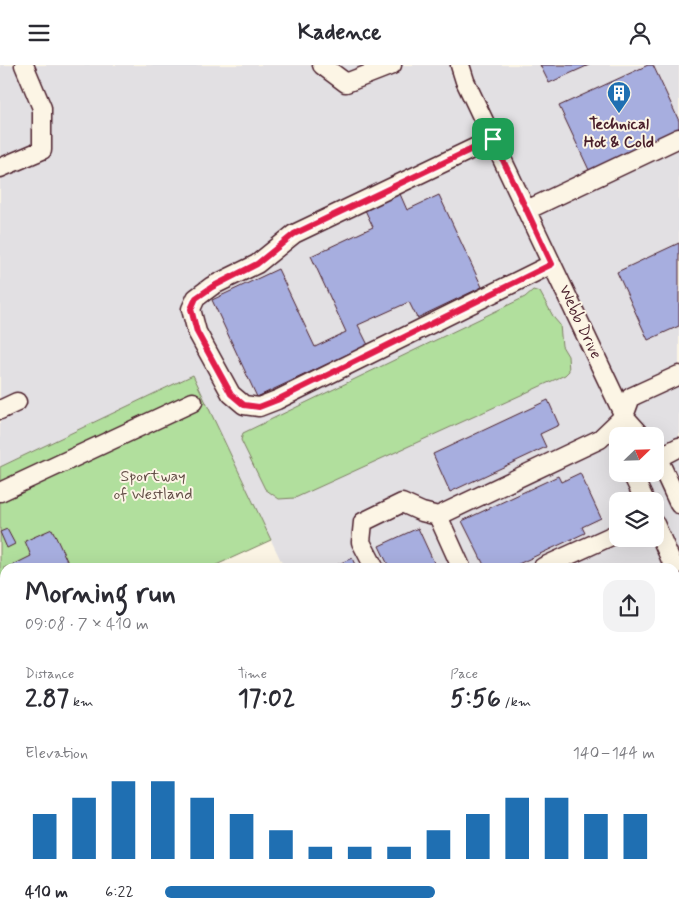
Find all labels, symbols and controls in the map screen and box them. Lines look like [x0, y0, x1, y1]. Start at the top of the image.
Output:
icon: menu [25, 19, 53, 47]
text: Kadence [298, 19, 381, 47]
icon: person [626, 19, 654, 47]
building icon: Technical Hot & Cold [606, 80, 632, 114]
place label: Technical Hot & Cold [584, 114, 654, 153]
pin [472, 118, 514, 160]
icon: arrive [479, 125, 507, 153]
street label: Webb Drive [554, 282, 606, 362]
north arrow [609, 427, 664, 483]
map controls [609, 427, 664, 547]
park label: Sportway of Westland [113, 466, 193, 505]
button: layers [609, 492, 664, 547]
text: Morning run [25, 576, 176, 613]
button: share [603, 580, 655, 632]
text: 09:08 · 7 × 410 m [25, 614, 149, 635]
text: Distance [25, 665, 74, 683]
text: Time [238, 665, 267, 683]
text: Pace [450, 665, 478, 683]
text: 2.87 [25, 683, 69, 716]
text: 17:02 [238, 683, 295, 716]
text: 5:56 [450, 683, 501, 716]
text: km [69, 693, 93, 711]
text: /km [501, 693, 531, 711]
text: Elevation [25, 743, 88, 764]
text: 140–144 m [573, 743, 655, 764]
text: 410 m [25, 882, 68, 903]
text: 6:22 [105, 882, 134, 903]

